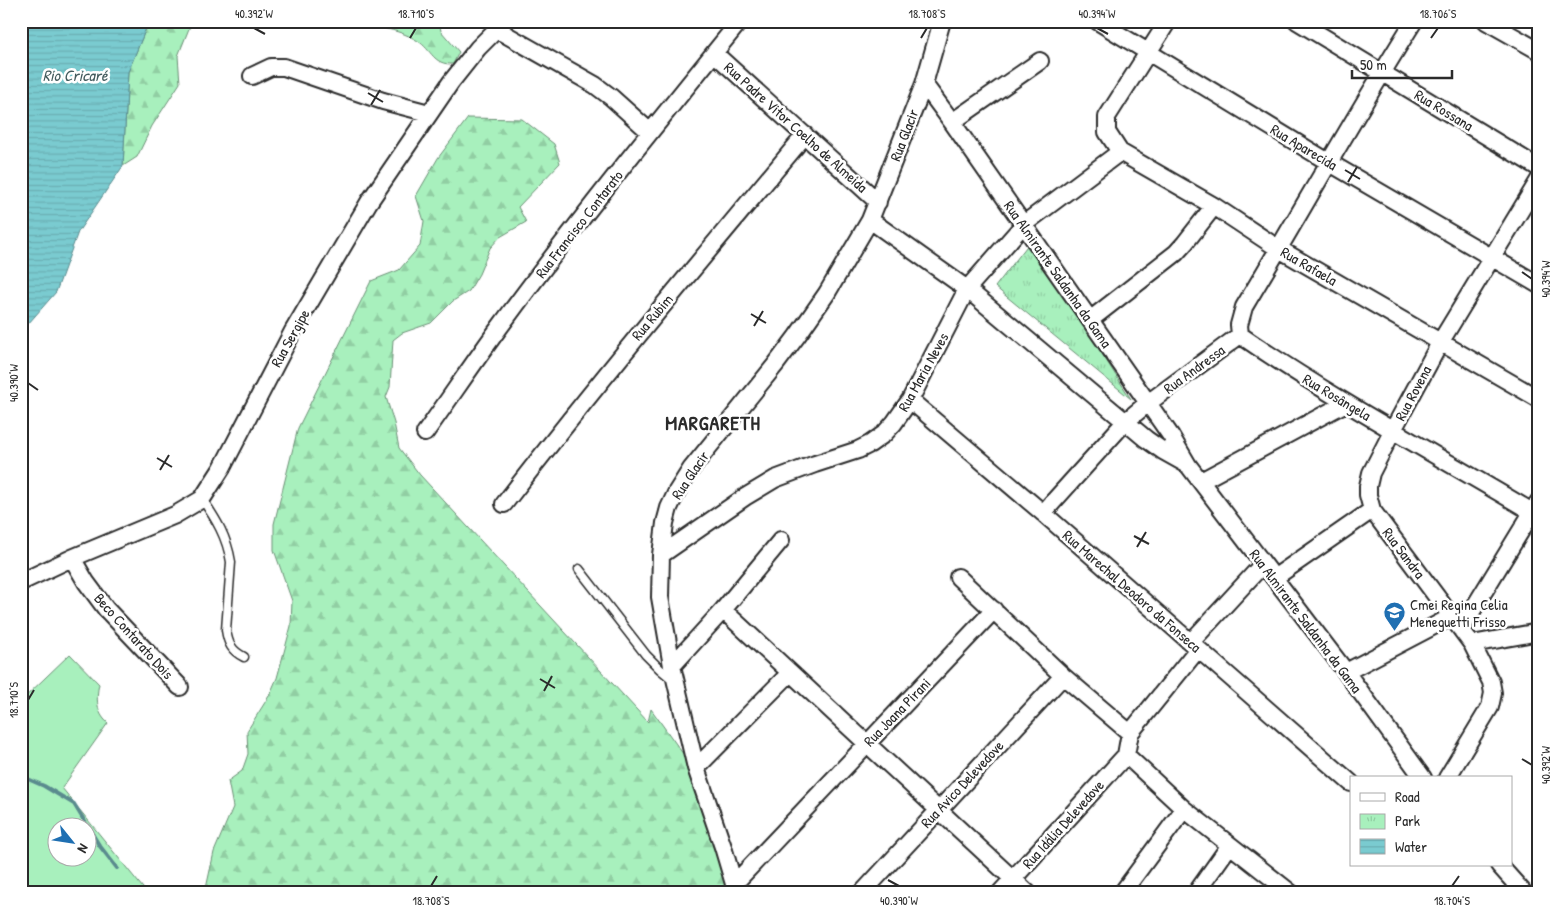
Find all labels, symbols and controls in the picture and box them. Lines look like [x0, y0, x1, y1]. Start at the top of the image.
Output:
text: 40.392°W [235, 5, 274, 22]
text: 18.710°S [398, 5, 435, 22]
text: 18.708°S [909, 5, 946, 22]
text: 40.394°W [1079, 5, 1116, 22]
text: 18.706°S [1420, 5, 1457, 22]
scale bar [1352, 48, 1452, 80]
text: 50 m [1360, 54, 1387, 75]
street label: Rua Padre Vitor Coelho de Almeida [720, 57, 872, 197]
water label: Rio Cricaré [43, 64, 108, 86]
street label: Rua Rossana [1411, 84, 1477, 136]
street label: Rua Glacir [884, 106, 924, 164]
street label: Rua Aparecida [1267, 119, 1341, 175]
street label: Rua Francisco Contarato [530, 166, 628, 282]
street label: Rua Almirante Saldanha da Gama [999, 196, 1117, 352]
street label: Rua Rafaela [1277, 241, 1341, 291]
text: 40.394°W [1537, 260, 1554, 297]
street label: Rua Rubim [626, 289, 678, 345]
street label: Rua Sergipe [265, 305, 315, 371]
street label: Rua Maria Neves [893, 329, 953, 415]
street label: Rua Andressa [1159, 339, 1229, 398]
street label: Rua Rovena [1390, 362, 1436, 424]
text: 40.390°W [5, 364, 22, 402]
street label: Rua Rosângela [1299, 368, 1375, 426]
district label: MARGARETH [665, 409, 761, 436]
street label: Rua Glacir [666, 446, 714, 503]
street label: Rua Sandra [1378, 523, 1430, 583]
street label: Rua Marechal Deodoro da Fonseca [1058, 525, 1206, 657]
street label: Rua Almirante Saldanha da Gama [1245, 545, 1367, 697]
street label: Beco Contarato Dois [90, 588, 179, 684]
place label: Cmei Regina Celia Meneguetti Frisso [1410, 594, 1508, 632]
school or university icon: Cmei Regina Celia Meneguetti Frisso [1382, 601, 1406, 632]
street label: Rua Joana Pirani [859, 673, 935, 751]
text: 18.710°S [5, 681, 22, 718]
street label: Rua Avico Delevedove [916, 735, 1008, 832]
text: 40.392°W [1537, 745, 1554, 784]
street label: Rua Idália Delevedove [1017, 775, 1109, 873]
legend [1350, 776, 1512, 866]
text: Road [1395, 786, 1420, 807]
text: Park [1395, 810, 1420, 831]
north arrow [48, 816, 98, 866]
text: Water [1395, 836, 1427, 857]
text: N [73, 841, 94, 857]
text: 18.708°S [413, 892, 450, 909]
text: 40.390°W [880, 892, 918, 909]
text: 18.704°S [1434, 892, 1471, 909]

